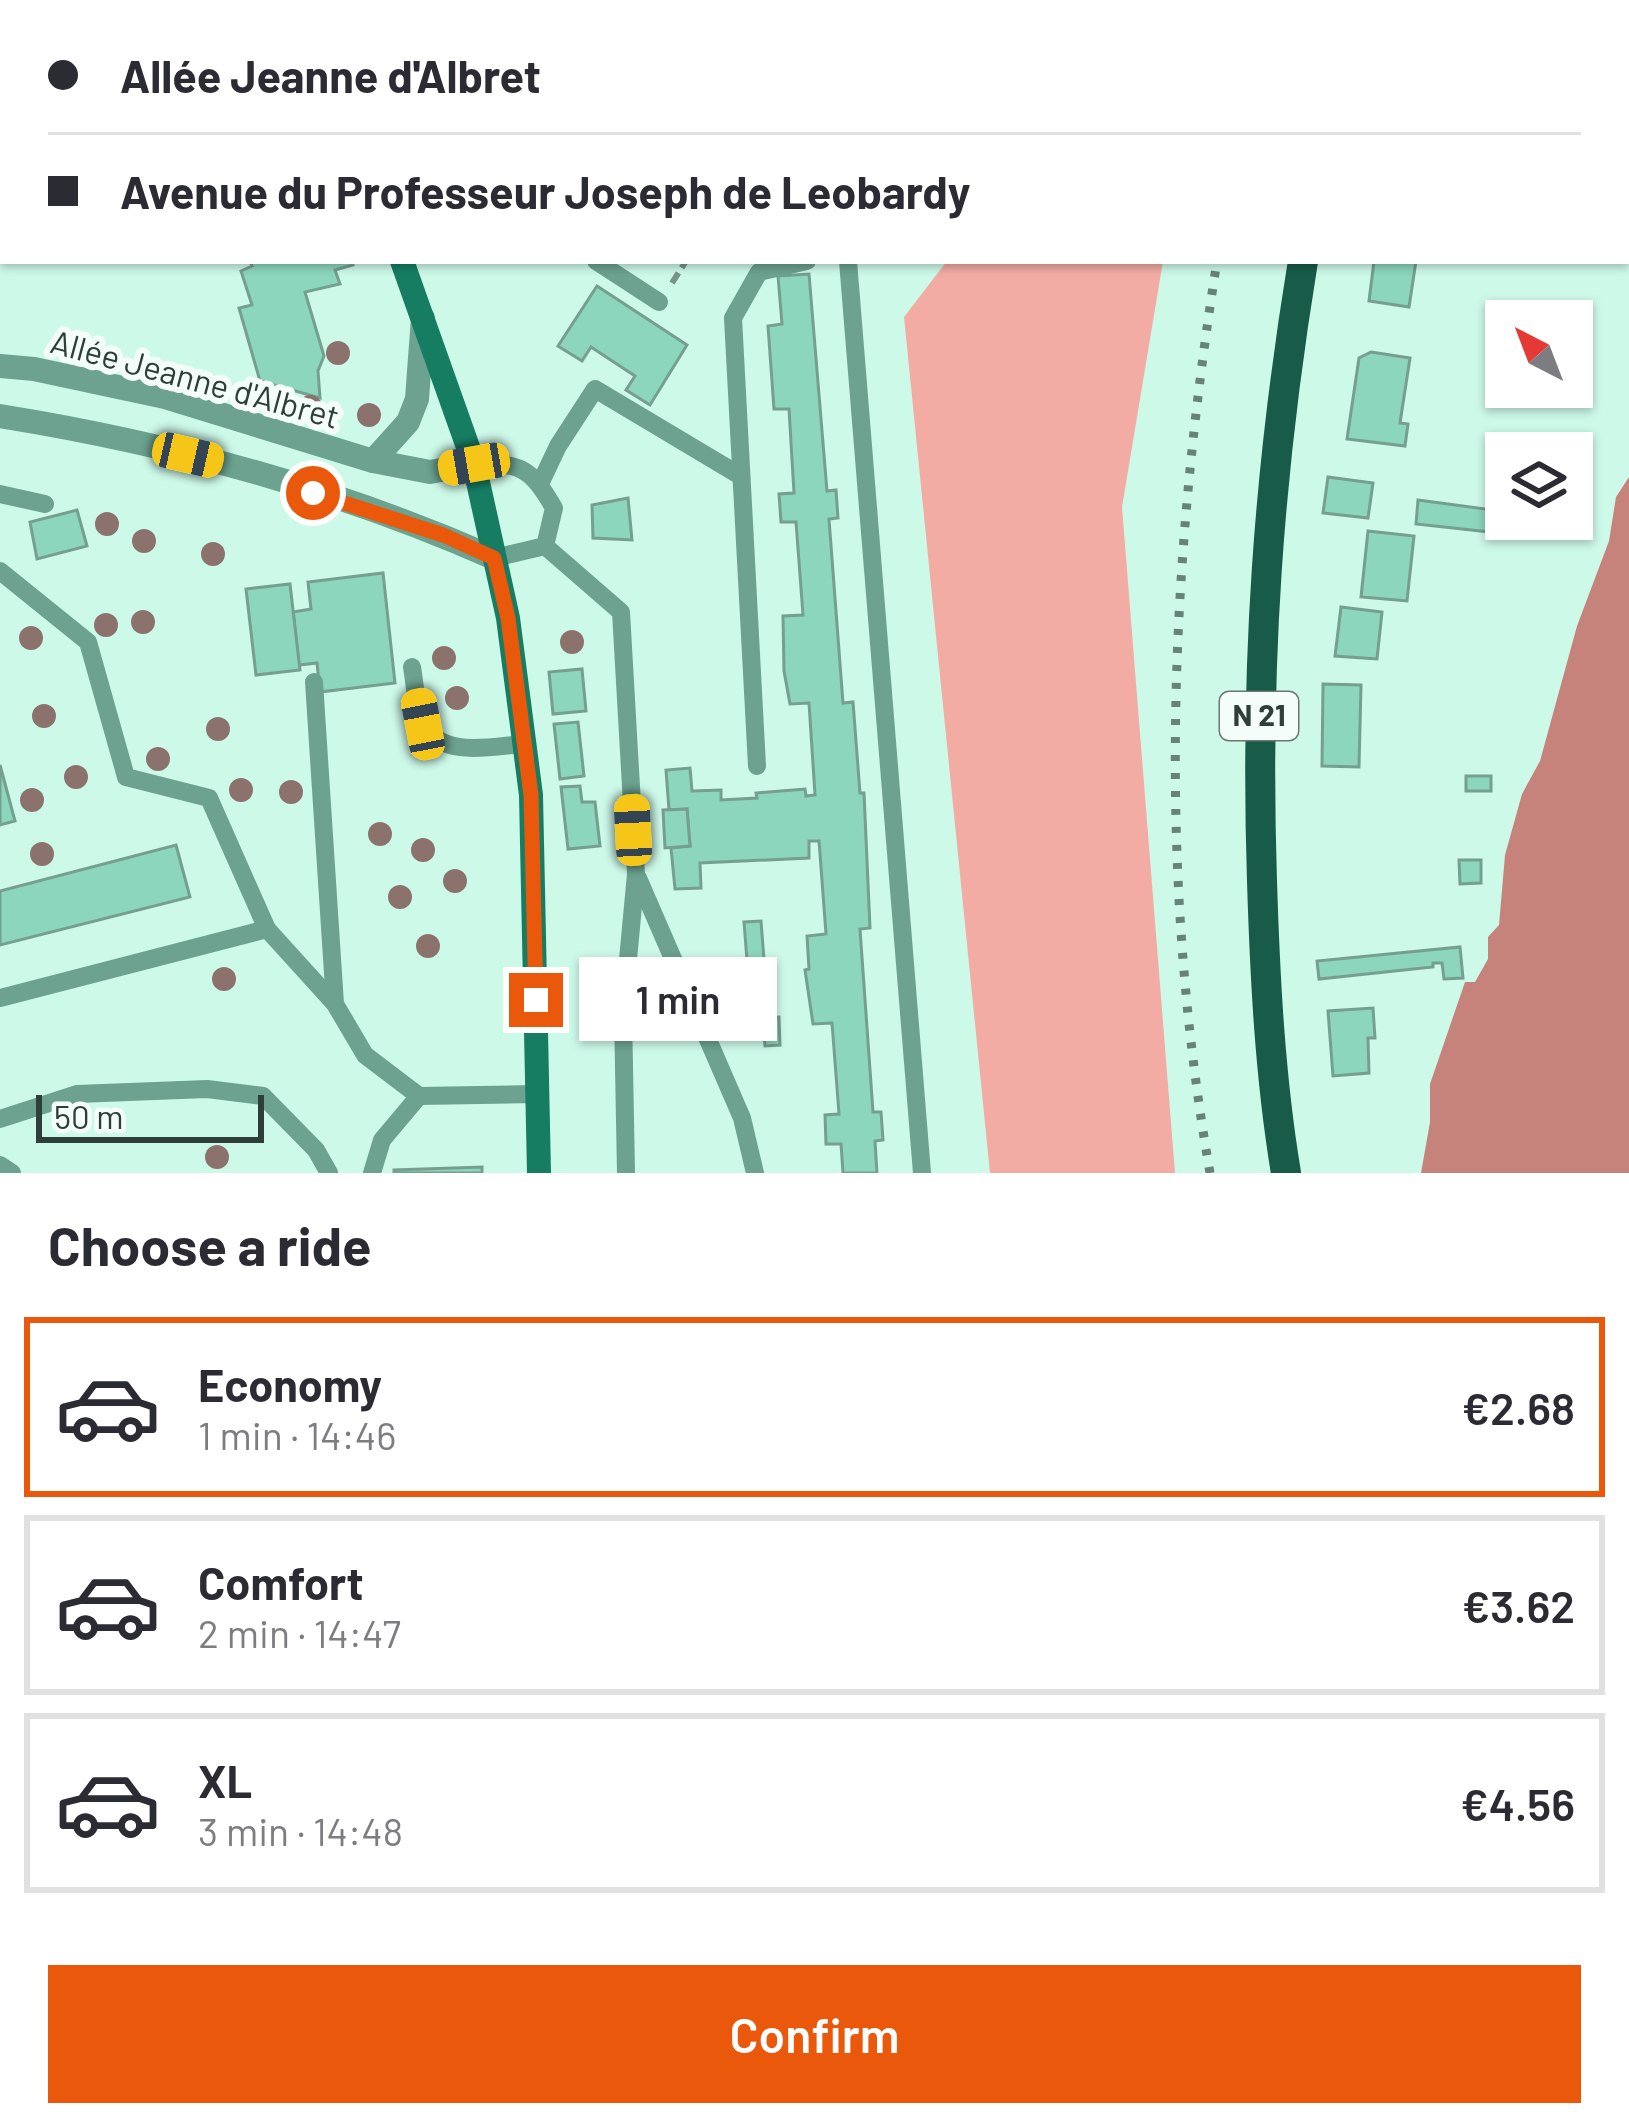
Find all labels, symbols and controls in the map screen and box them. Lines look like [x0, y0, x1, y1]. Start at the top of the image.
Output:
text: Allée Jeanne d'Albret [120, 48, 541, 102]
text: Avenue du Professeur Joseph de Leobardy [120, 164, 970, 218]
north arrow [1485, 300, 1593, 408]
map controls [1485, 300, 1593, 540]
street label: Allée Jeanne d'Albret [47, 320, 344, 436]
car [149, 429, 227, 481]
button: layers [1485, 432, 1593, 540]
car [435, 440, 513, 488]
route start [286, 466, 340, 520]
car [398, 685, 448, 763]
road number: N 21 [1220, 692, 1298, 740]
car [613, 793, 653, 867]
callout: 1 min [578, 958, 776, 1042]
route end [509, 973, 563, 1027]
text: 1 min [635, 975, 721, 1022]
scale bar [36, 1089, 264, 1142]
text: 50 m [54, 1096, 124, 1136]
text: Choose a ride [48, 1212, 372, 1277]
icon: car [54, 1353, 162, 1461]
text: Economy [198, 1357, 382, 1411]
text: €2.68 [1462, 1380, 1575, 1434]
text: 1 min · 14:46 [198, 1411, 396, 1458]
icon: car [54, 1551, 162, 1659]
text: Comfort [198, 1555, 364, 1609]
text: €3.62 [1462, 1578, 1575, 1632]
text: 2 min · 14:47 [198, 1609, 401, 1656]
icon: car [54, 1749, 162, 1857]
text: XL [198, 1753, 252, 1807]
text: €4.56 [1460, 1776, 1575, 1830]
text: 3 min · 14:48 [198, 1807, 403, 1854]
button: Confirm [48, 1965, 1581, 2103]

